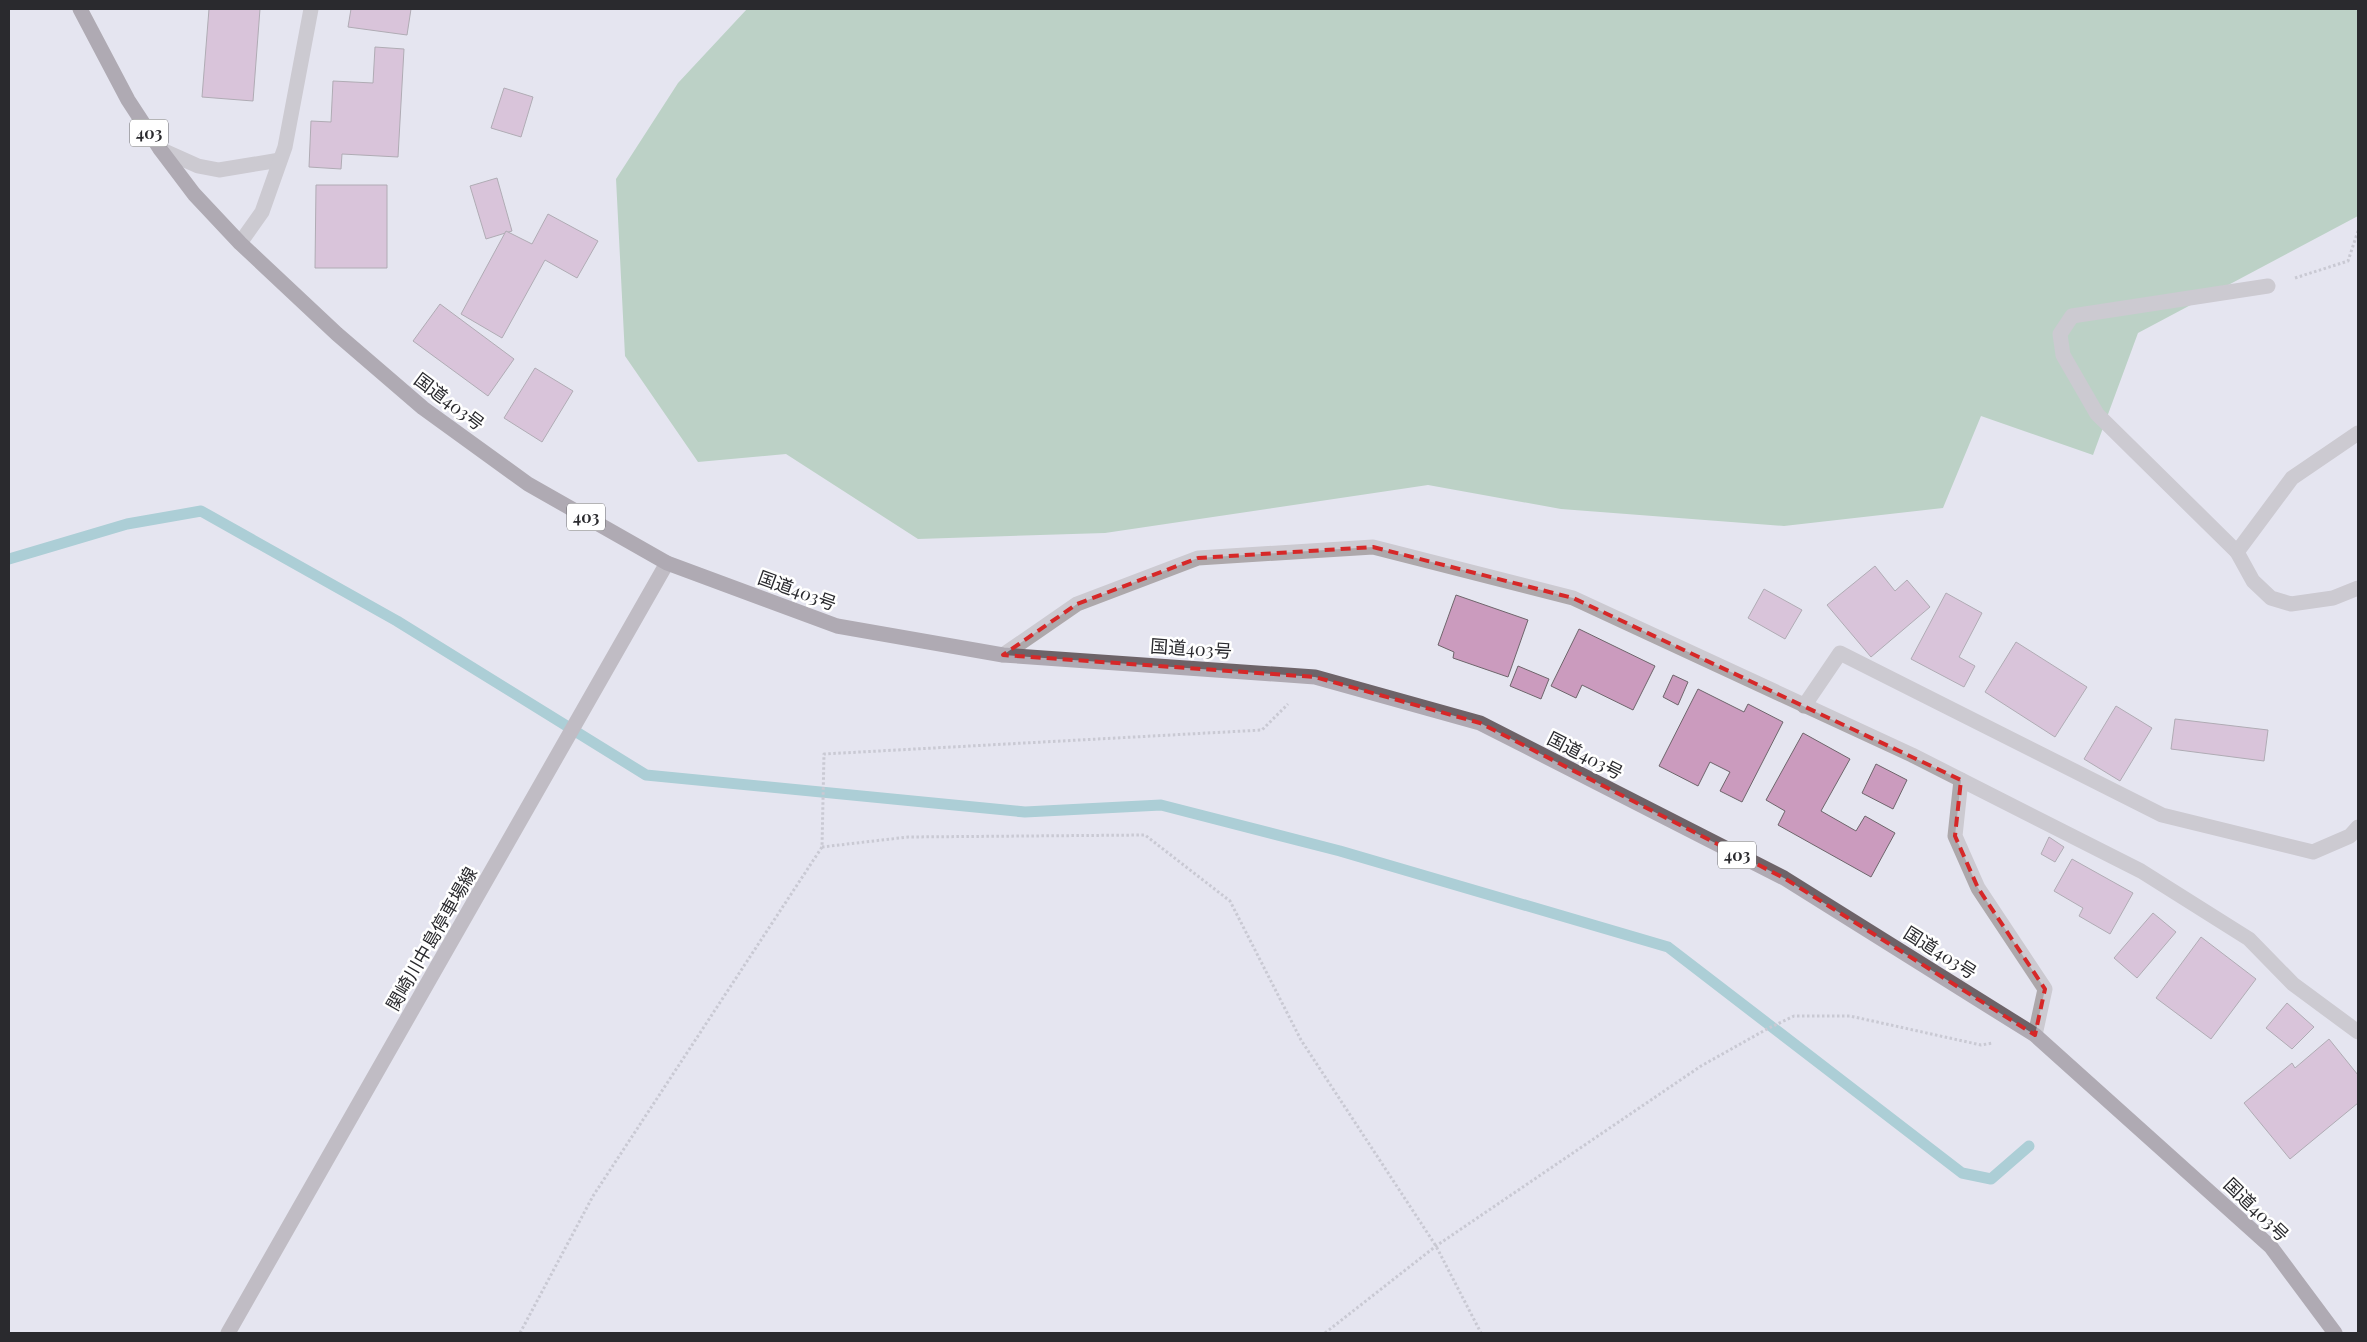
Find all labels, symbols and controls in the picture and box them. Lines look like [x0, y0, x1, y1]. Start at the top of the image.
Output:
road number: 403 [130, 120, 168, 146]
street label: 国道403号 [410, 367, 489, 435]
road number: 403 [567, 504, 605, 530]
street label: 国道403号 [755, 565, 840, 615]
street label: 国道403号 [1149, 633, 1233, 663]
street label: 国道403号 [1544, 726, 1627, 784]
road number: 403 [1718, 842, 1756, 868]
street label: 関崎川中島停車場線 [380, 862, 482, 1015]
street label: 国道403号 [1899, 920, 1982, 984]
street label: 国道403号 [2219, 1172, 2294, 1246]

